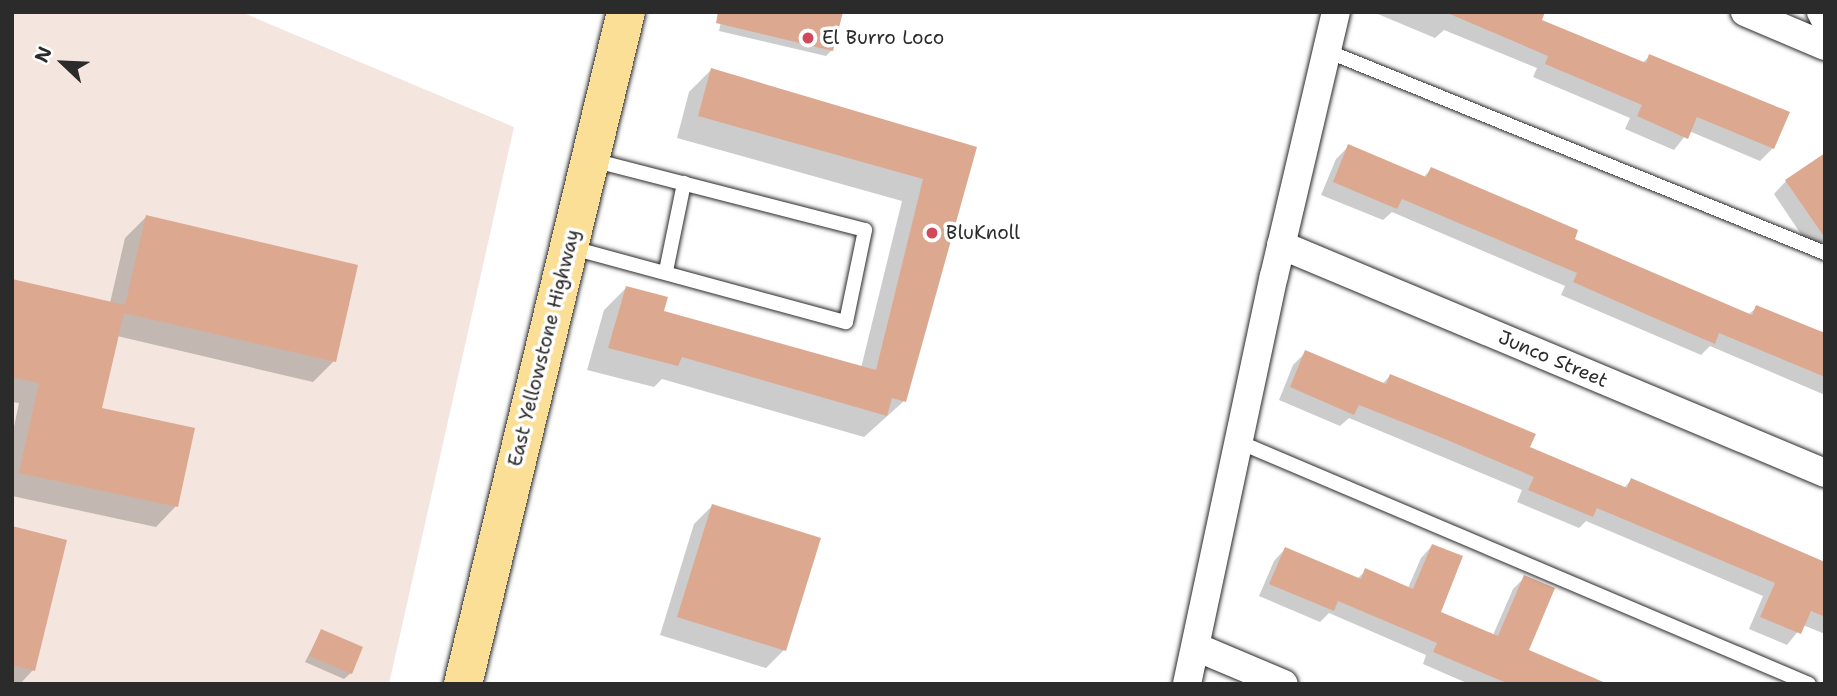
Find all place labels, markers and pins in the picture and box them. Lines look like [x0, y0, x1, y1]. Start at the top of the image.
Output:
place label: El Burro Loco [822, 27, 944, 49]
marker: El Burro Loco [800, 30, 816, 46]
place label: BluKnoll [946, 222, 1020, 244]
marker: BluKnoll [924, 225, 940, 241]

